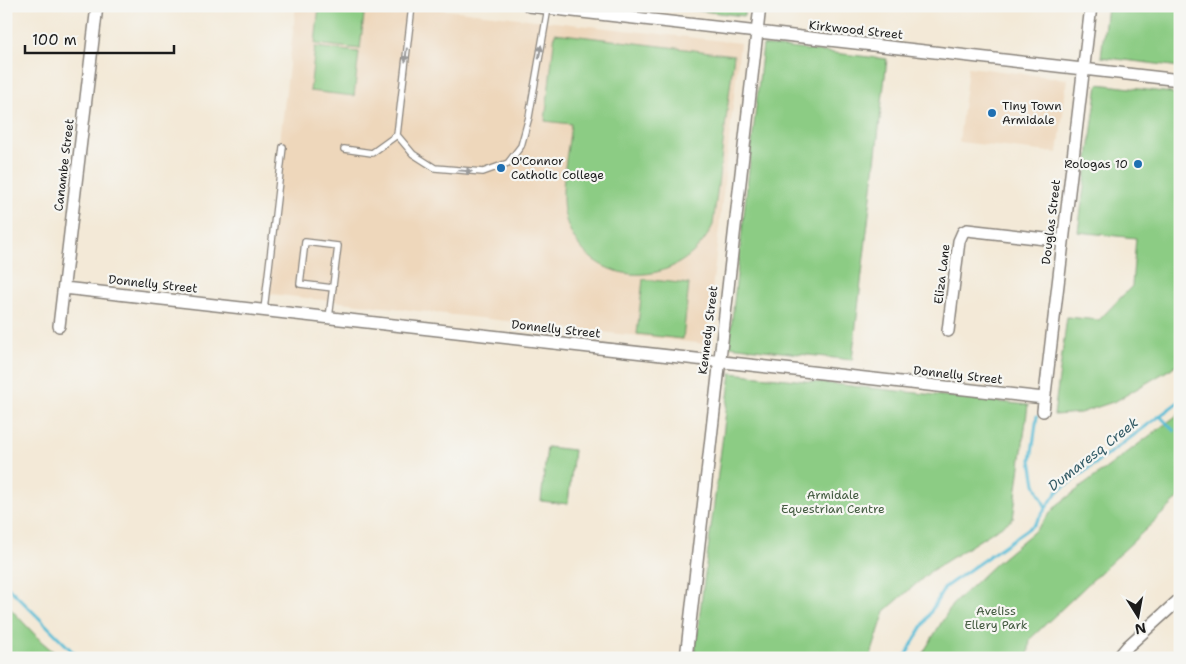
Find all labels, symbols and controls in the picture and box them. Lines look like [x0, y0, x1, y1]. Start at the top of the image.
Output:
street label: Kirkwood Street [808, 17, 904, 43]
scale bar [25, 22, 174, 54]
text: 100 m [32, 30, 77, 50]
one-way arrow [537, 43, 545, 59]
one-way arrow [402, 47, 410, 63]
place label: Tiny Town Armidale [1002, 98, 1062, 128]
marker: Tiny Town Armidale [986, 107, 998, 119]
street label: Canambe Street [50, 118, 78, 212]
place label: O'Connor Catholic College [511, 153, 604, 183]
place label: Rologas 10 [1064, 156, 1128, 172]
marker: Rologas 10 [1132, 158, 1144, 170]
marker: O'Connor Catholic College [495, 162, 507, 174]
one-way arrow [458, 167, 474, 175]
street label: Douglas Street [1038, 179, 1064, 265]
street label: Eliza Lane [930, 243, 954, 305]
street label: Donnelly Street [108, 271, 198, 297]
street label: Kennedy Street [695, 285, 721, 375]
street label: Donnelly Street [511, 316, 601, 342]
street label: Donnelly Street [913, 362, 1003, 388]
water label: Dumaresq Creek [1044, 413, 1142, 495]
park label: Armidale Equestrian Centre [781, 487, 885, 517]
north arrow [1114, 592, 1164, 642]
park label: Aveliss Ellery Park [964, 603, 1028, 633]
text: N [1133, 619, 1148, 639]

